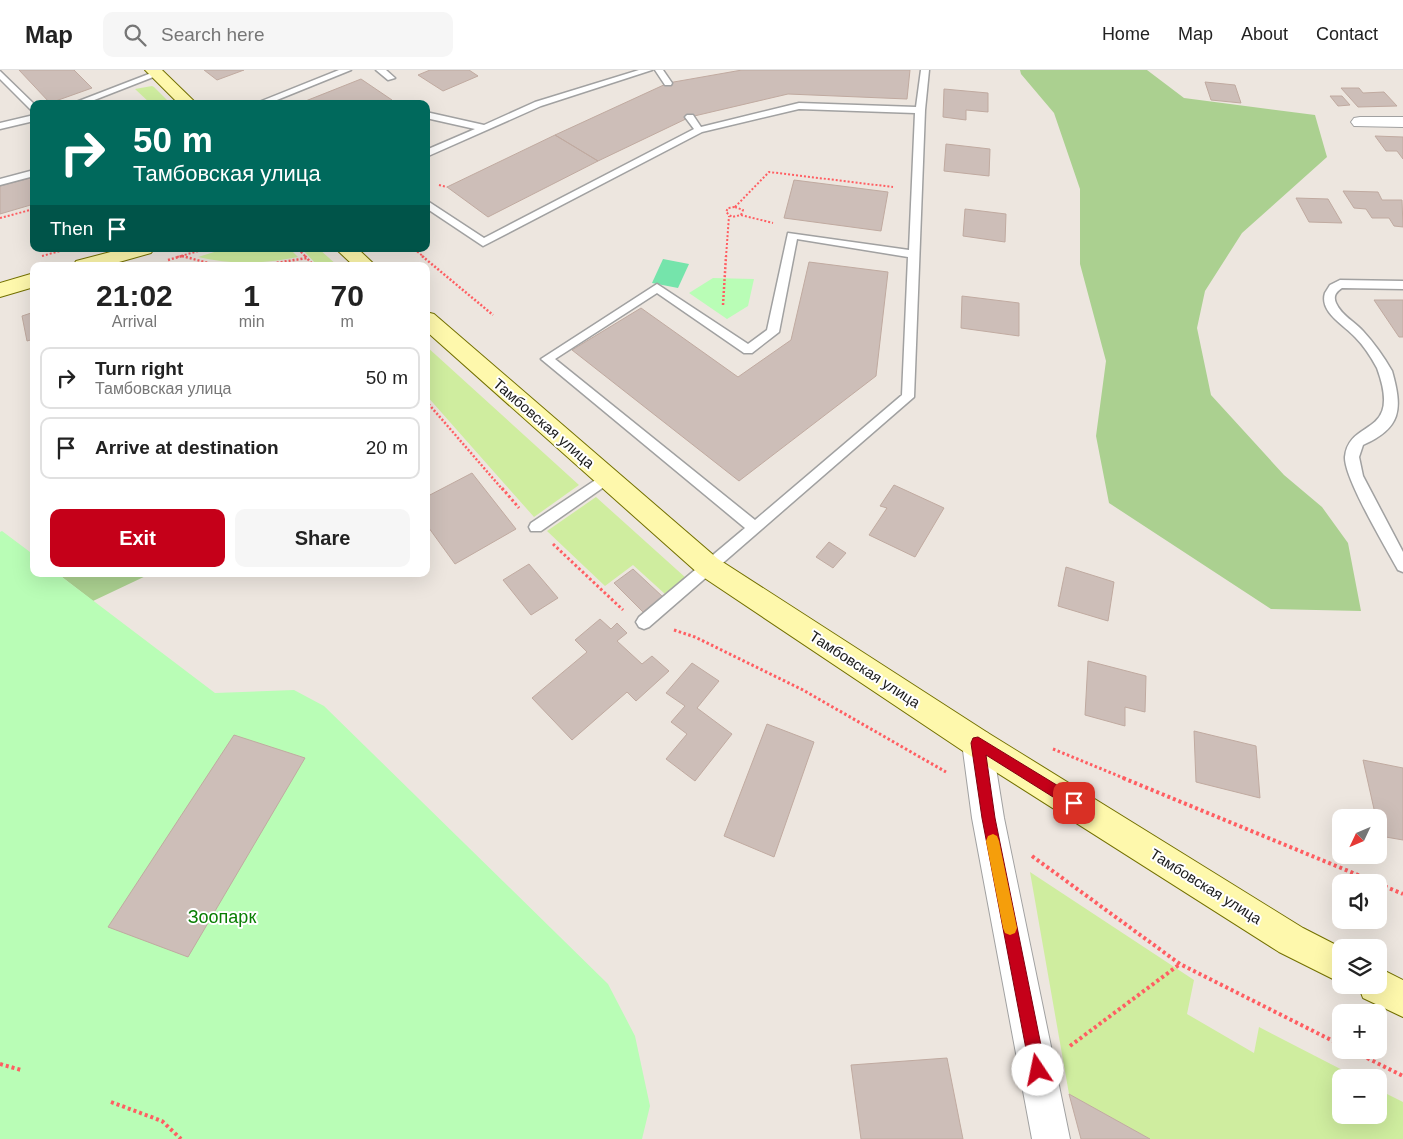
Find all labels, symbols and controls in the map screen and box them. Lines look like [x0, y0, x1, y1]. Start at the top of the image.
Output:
search box [103, 12, 453, 57]
text: Map [25, 21, 73, 48]
icon: search [121, 21, 149, 49]
text: Search here [161, 24, 265, 45]
text: Home [1102, 24, 1150, 44]
text: Map [1178, 24, 1213, 44]
text: About [1241, 24, 1288, 44]
text: Contact [1316, 24, 1378, 44]
icon: right [50, 120, 115, 185]
text: 50 m [133, 120, 213, 159]
text: Тамбовская улица [133, 161, 321, 186]
icon: arrive [103, 215, 131, 243]
text: Then [50, 218, 93, 239]
text: 21:02 [96, 279, 173, 312]
text: 1 [243, 279, 260, 312]
text: 70 [331, 279, 364, 312]
text: Arrival [112, 313, 157, 330]
text: min [239, 313, 265, 330]
text: m [341, 313, 354, 330]
text: Turn right [95, 358, 183, 379]
icon: right [52, 364, 80, 392]
text: 50 m [366, 367, 408, 388]
street label: Тамбовская улица [490, 375, 598, 472]
text: Тамбовская улица [95, 380, 232, 397]
icon: arrive [52, 434, 80, 462]
text: Arrive at destination [95, 437, 279, 458]
text: 20 m [366, 437, 408, 458]
button: Exit [50, 509, 225, 567]
button: Share [235, 509, 410, 567]
street label: Тамбовская улица [807, 627, 924, 711]
pin [1053, 782, 1095, 824]
icon: arrive [1060, 789, 1088, 817]
north arrow [1332, 809, 1388, 864]
map controls [1332, 809, 1387, 1124]
street label: Тамбовская улица [1147, 845, 1265, 927]
button: sound [1332, 874, 1387, 929]
park label: Зоопарк [188, 907, 256, 927]
button: layers [1332, 939, 1387, 994]
button: + [1332, 1004, 1387, 1059]
position arrow [1011, 1043, 1063, 1095]
button: − [1332, 1069, 1387, 1124]

